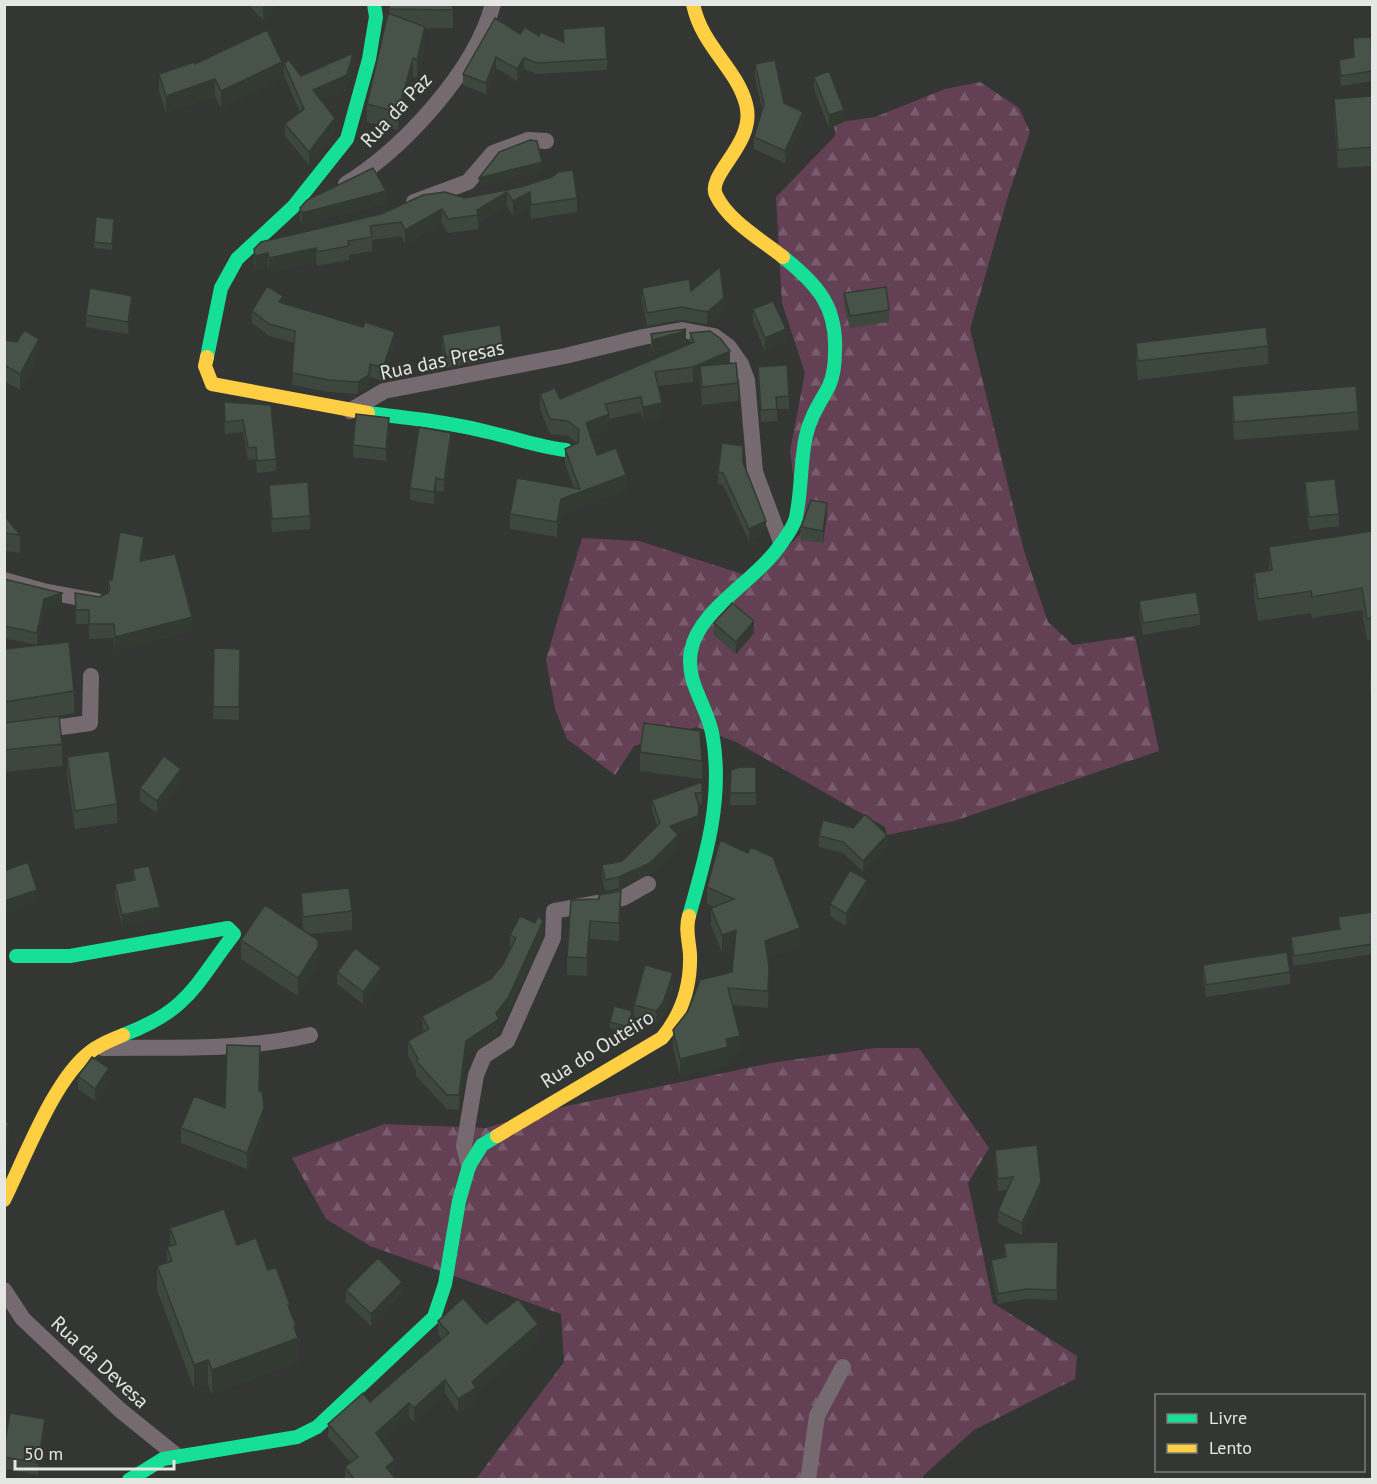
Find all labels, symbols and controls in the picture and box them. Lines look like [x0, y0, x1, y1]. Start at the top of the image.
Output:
street label: Rua da Paz [355, 67, 437, 153]
street label: Rua das Presas [377, 334, 507, 386]
street label: Rua do Outeiro [536, 1004, 658, 1094]
street label: Rua da Devesa [46, 1310, 154, 1414]
legend [1155, 1394, 1365, 1472]
text: Livre [1209, 1406, 1247, 1429]
scale bar [15, 1433, 174, 1471]
text: Lento [1209, 1436, 1252, 1459]
text: 50 m [24, 1442, 63, 1465]

